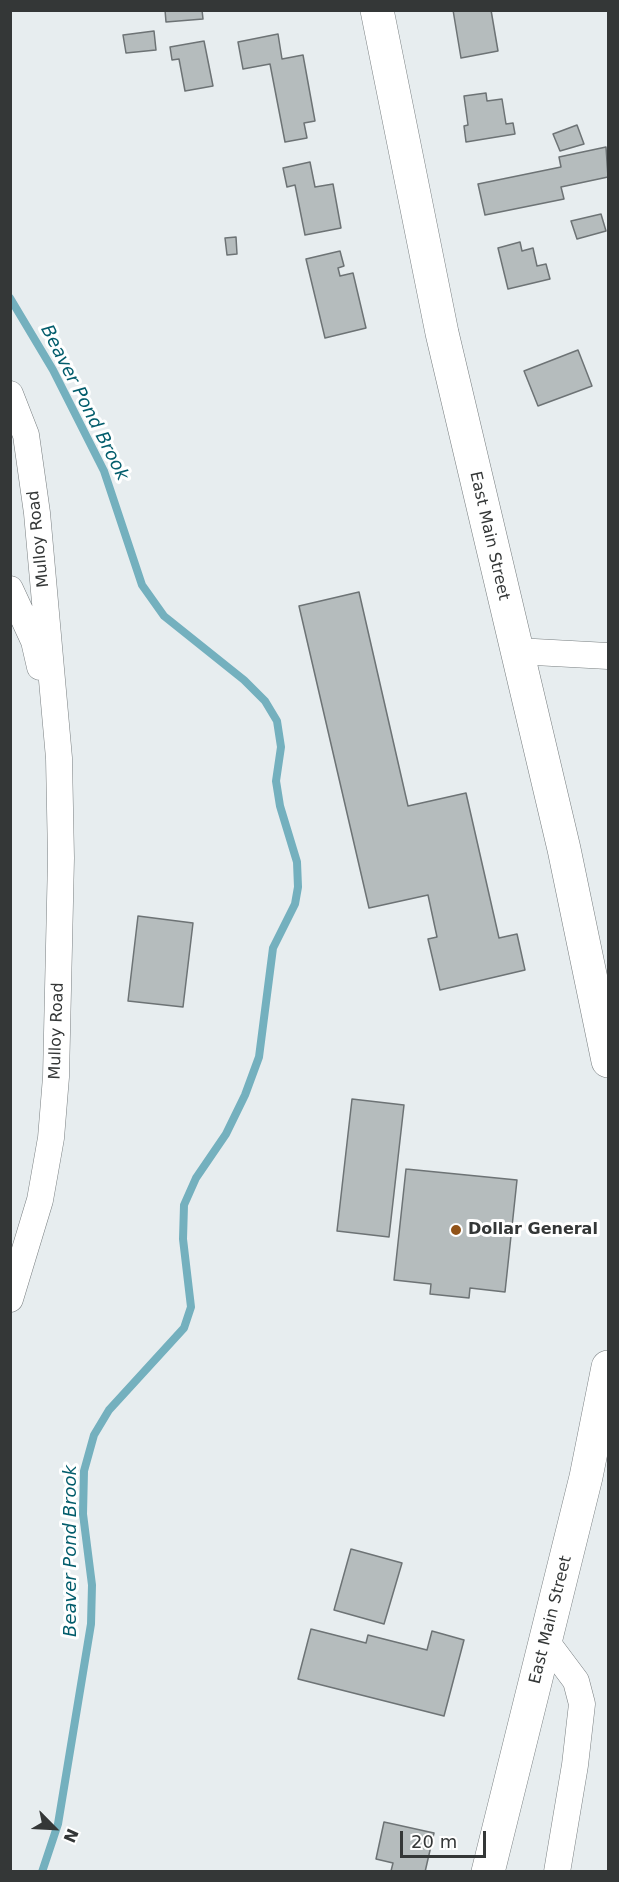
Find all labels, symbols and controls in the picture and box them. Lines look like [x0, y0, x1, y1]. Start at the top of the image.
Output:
water label: Beaver Pond Brook [35, 322, 133, 484]
street label: East Main Street [465, 470, 513, 602]
street label: Mulloy Road [24, 490, 54, 588]
street label: Mulloy Road [46, 982, 68, 1080]
place label: Dollar General [468, 1220, 598, 1240]
marker: Dollar General [449, 1223, 463, 1237]
water label: Beaver Pond Brook [60, 1465, 82, 1637]
street label: East Main Street [526, 1554, 576, 1686]
north arrow [24, 1798, 84, 1858]
scale bar [403, 1819, 488, 1857]
text: N [60, 1826, 82, 1845]
text: 20 m [411, 1831, 457, 1852]

